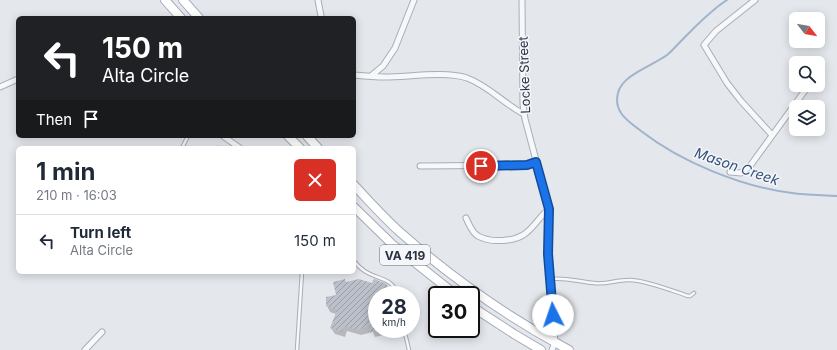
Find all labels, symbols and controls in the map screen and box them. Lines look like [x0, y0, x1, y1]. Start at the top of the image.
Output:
north arrow [789, 12, 825, 48]
map controls [789, 12, 825, 136]
text: 150 m [102, 31, 183, 65]
icon: left [36, 32, 88, 84]
street label: Locke Street [515, 36, 533, 114]
button: search [789, 56, 825, 92]
text: Alta Circle [102, 65, 189, 86]
button: layers [789, 100, 825, 136]
icon: arrive [80, 108, 102, 130]
text: Then [36, 110, 72, 129]
water label: Mason Creek [692, 144, 782, 189]
pin [464, 149, 498, 183]
icon: arrive [470, 155, 492, 177]
text: 1 min [36, 157, 95, 186]
button: close [294, 159, 336, 201]
text: 210 m · 16:03 [36, 187, 117, 203]
text: Turn left [70, 223, 131, 242]
icon: left [36, 230, 58, 252]
text: 150 m [294, 231, 336, 250]
text: Alta Circle [70, 242, 133, 258]
road number: VA 419 [380, 245, 430, 265]
speed limit sign: 30 [428, 286, 480, 338]
position arrow [532, 294, 574, 336]
text: 28 [381, 295, 407, 319]
text: km/h [382, 316, 406, 328]

